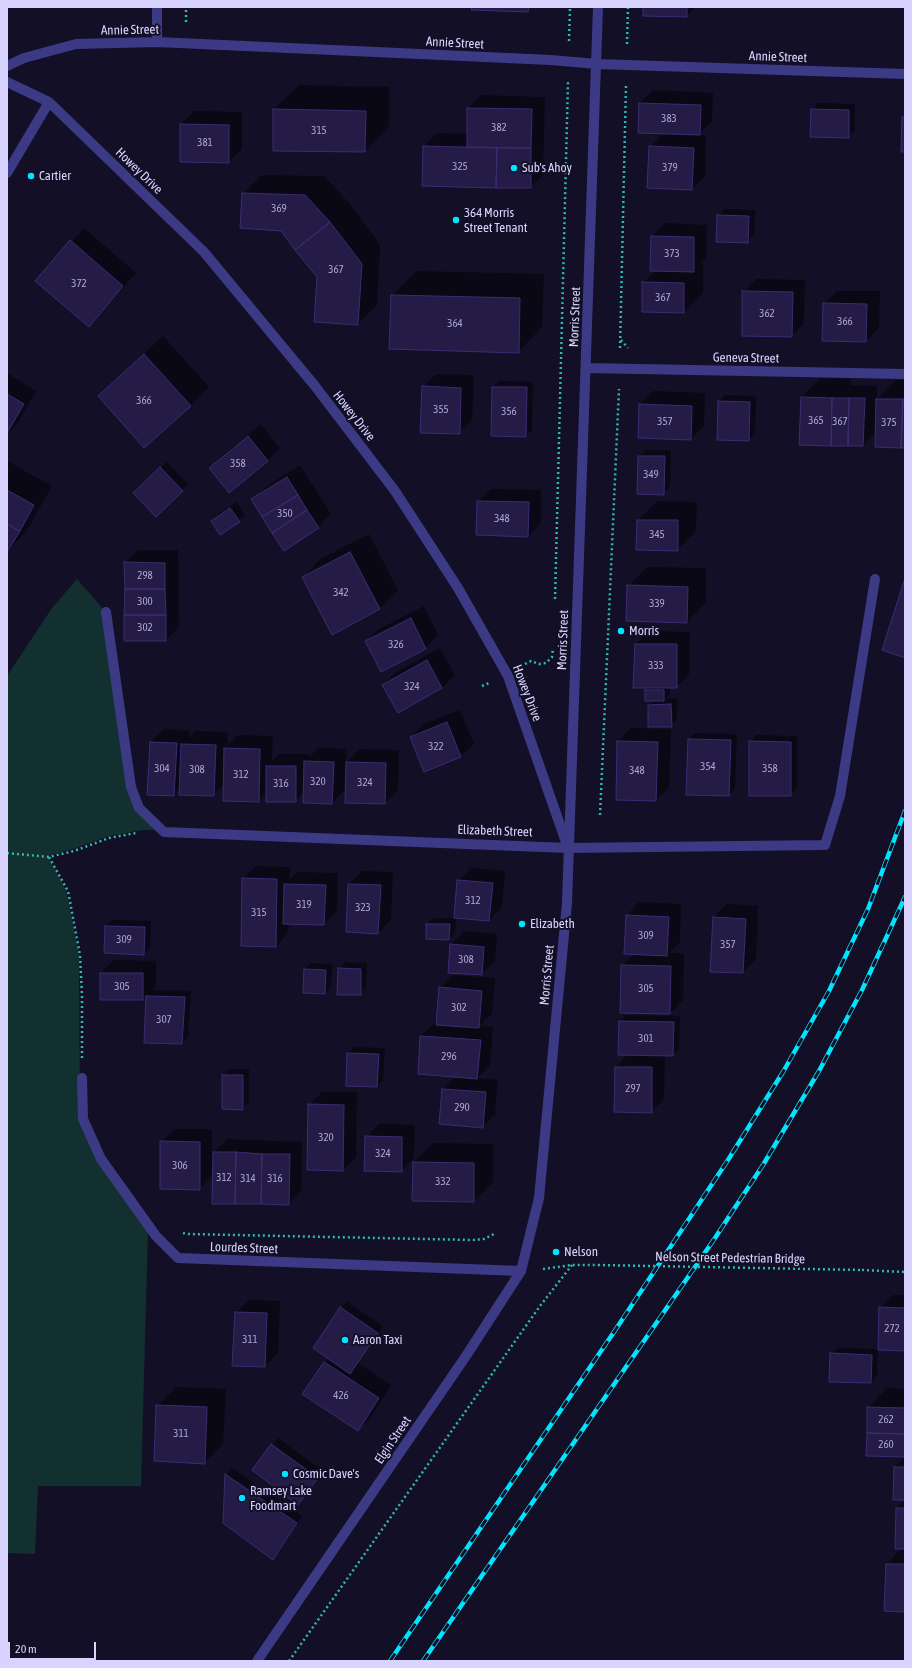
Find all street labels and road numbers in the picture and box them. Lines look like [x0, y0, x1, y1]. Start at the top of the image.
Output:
street label: Annie Street [101, 22, 159, 38]
street label: Annie Street [426, 34, 484, 52]
street label: Annie Street [749, 48, 807, 66]
street label: Howey Drive [112, 145, 166, 197]
street label: Morris Street [566, 287, 584, 347]
street label: Geneva Street [713, 350, 779, 366]
street label: Howey Drive [330, 388, 378, 444]
street label: Morris Street [554, 610, 572, 670]
street label: Howey Drive [509, 663, 545, 723]
street label: Elizabeth Street [457, 822, 533, 840]
street label: Morris Street [537, 944, 557, 1006]
street label: Lourdes Street [210, 1239, 278, 1257]
street label: Nelson Street Pedestrian Bridge [655, 1249, 805, 1267]
street label: Elgin Street [371, 1413, 415, 1467]

